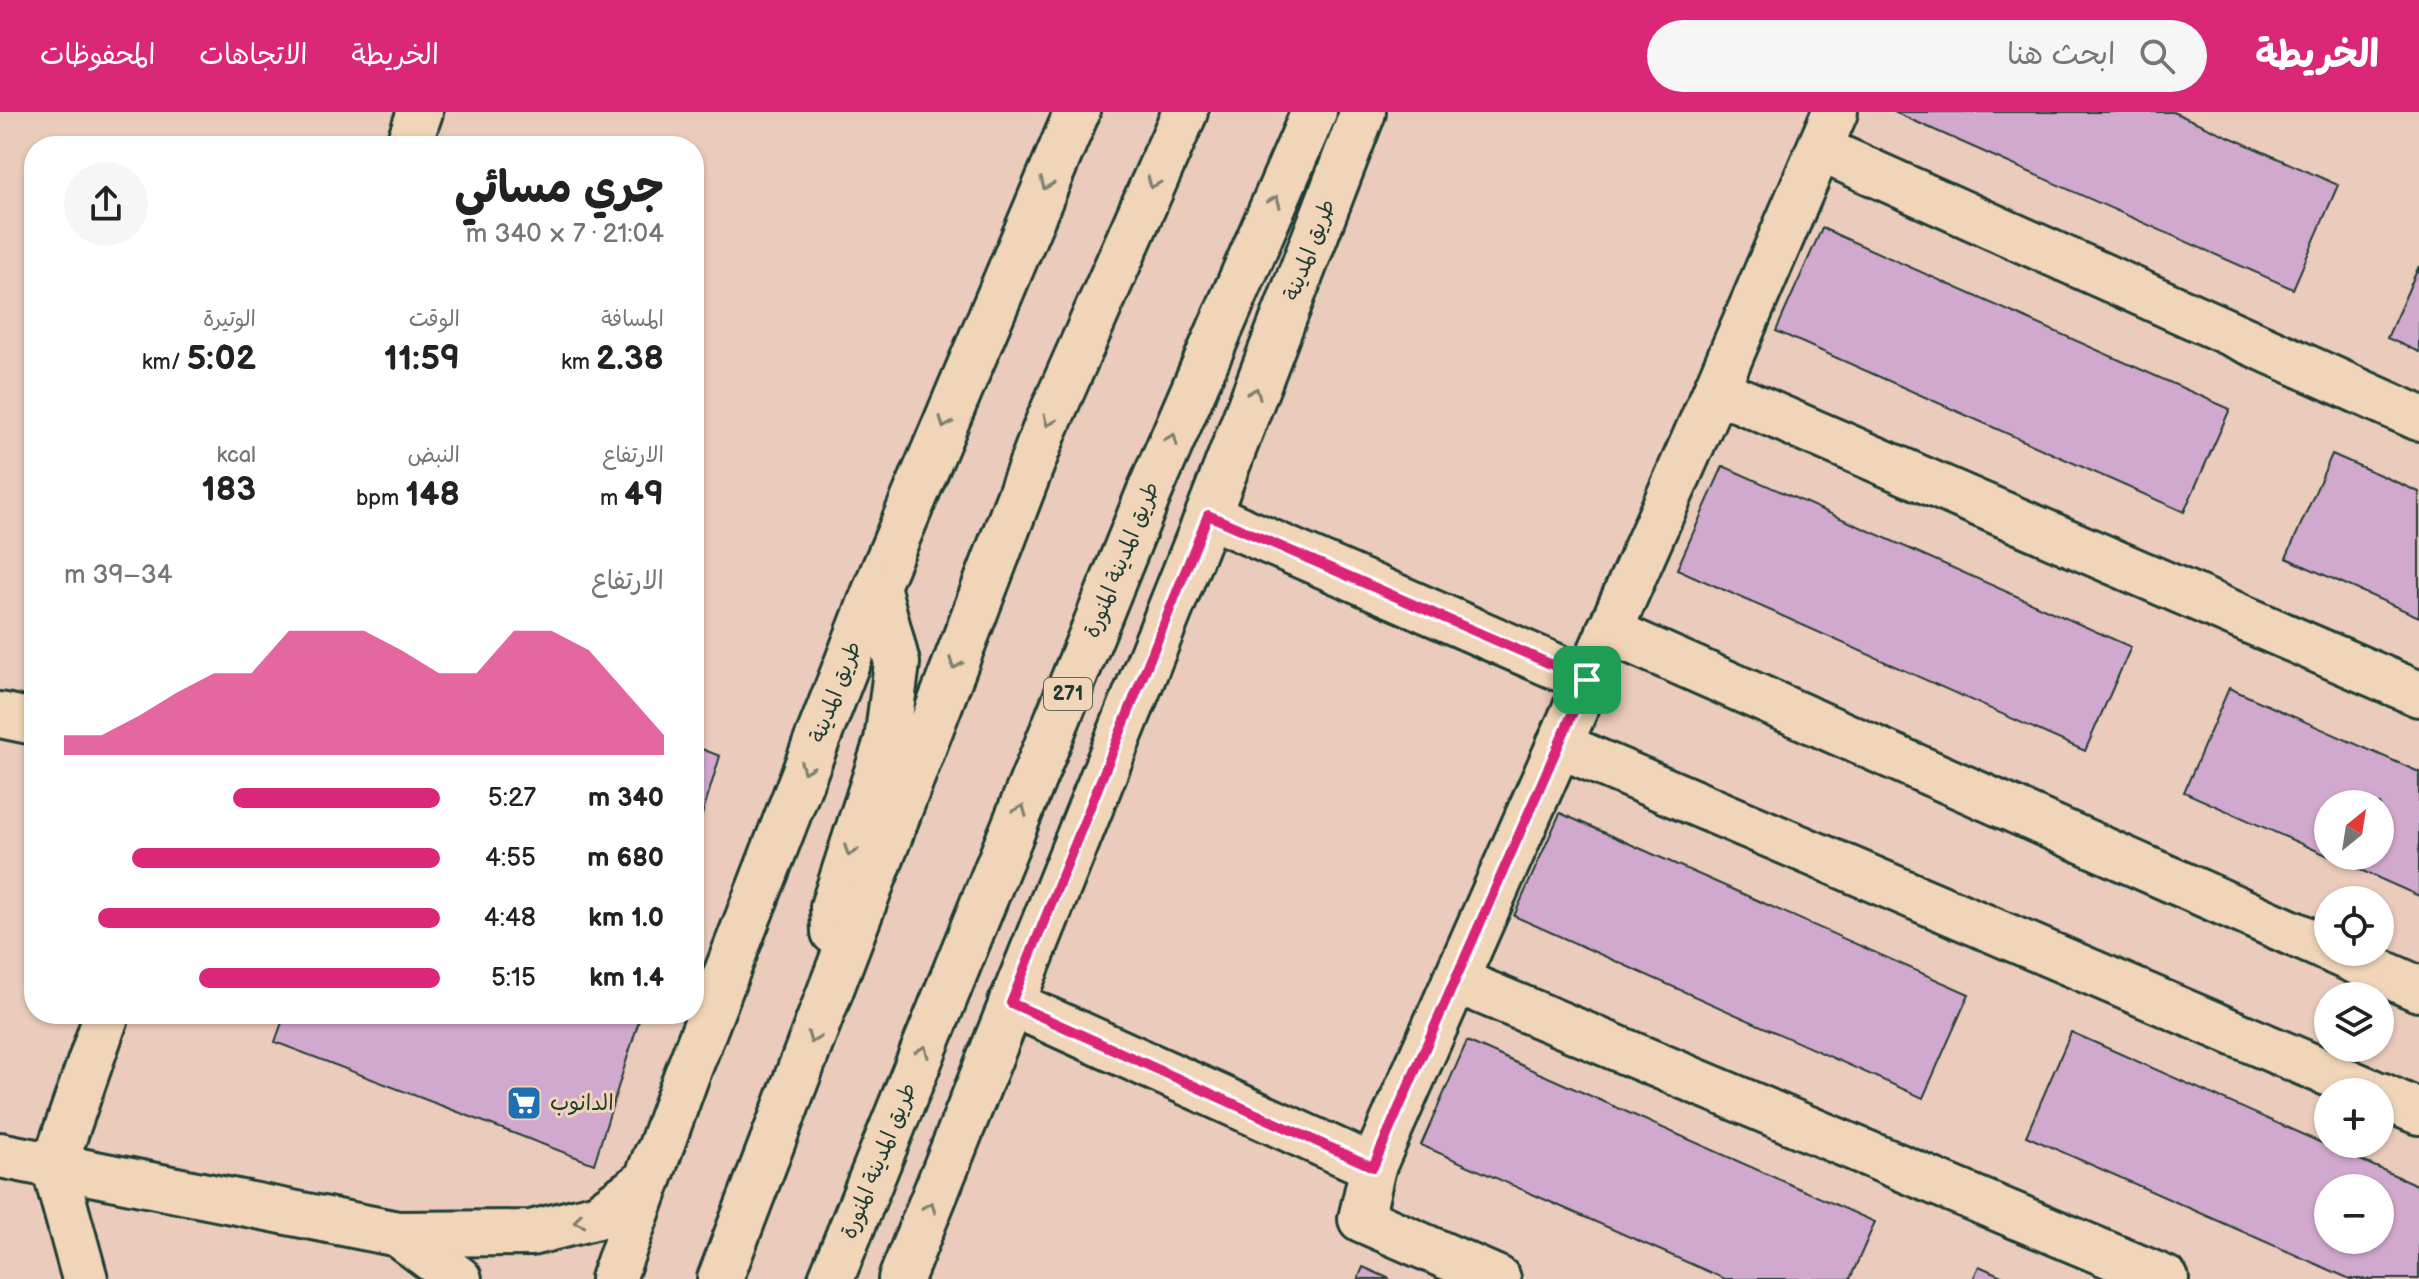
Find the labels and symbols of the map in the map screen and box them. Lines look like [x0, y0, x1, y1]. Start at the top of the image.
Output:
one-way arrow [1147, 175, 1163, 190]
one-way arrow [1040, 176, 1056, 190]
one-way arrow [1266, 195, 1282, 209]
street label: طريق المدينة [1278, 196, 1342, 304]
one-way arrow [1245, 387, 1262, 401]
one-way arrow [1042, 413, 1058, 428]
one-way arrow [939, 415, 955, 430]
one-way arrow [1162, 433, 1178, 448]
street label: طريق المدينة المنورة [1078, 478, 1166, 642]
street label: طريق المدينة [804, 638, 868, 746]
pin [1553, 646, 1621, 714]
one-way arrow [948, 656, 965, 670]
road number: 271 [1044, 678, 1092, 710]
one-way arrow [799, 760, 816, 774]
north arrow [2314, 790, 2394, 870]
one-way arrow [1011, 804, 1028, 818]
one-way arrow [844, 843, 860, 857]
one-way arrow [806, 1030, 823, 1044]
one-way arrow [914, 1045, 930, 1059]
street label: طريق المدينة المنورة [835, 1079, 923, 1243]
supermarket icon: الدانوب [505, 1084, 543, 1122]
place label: الدانوب [550, 1090, 614, 1117]
one-way arrow [920, 1201, 937, 1215]
one-way arrow [573, 1211, 587, 1228]

